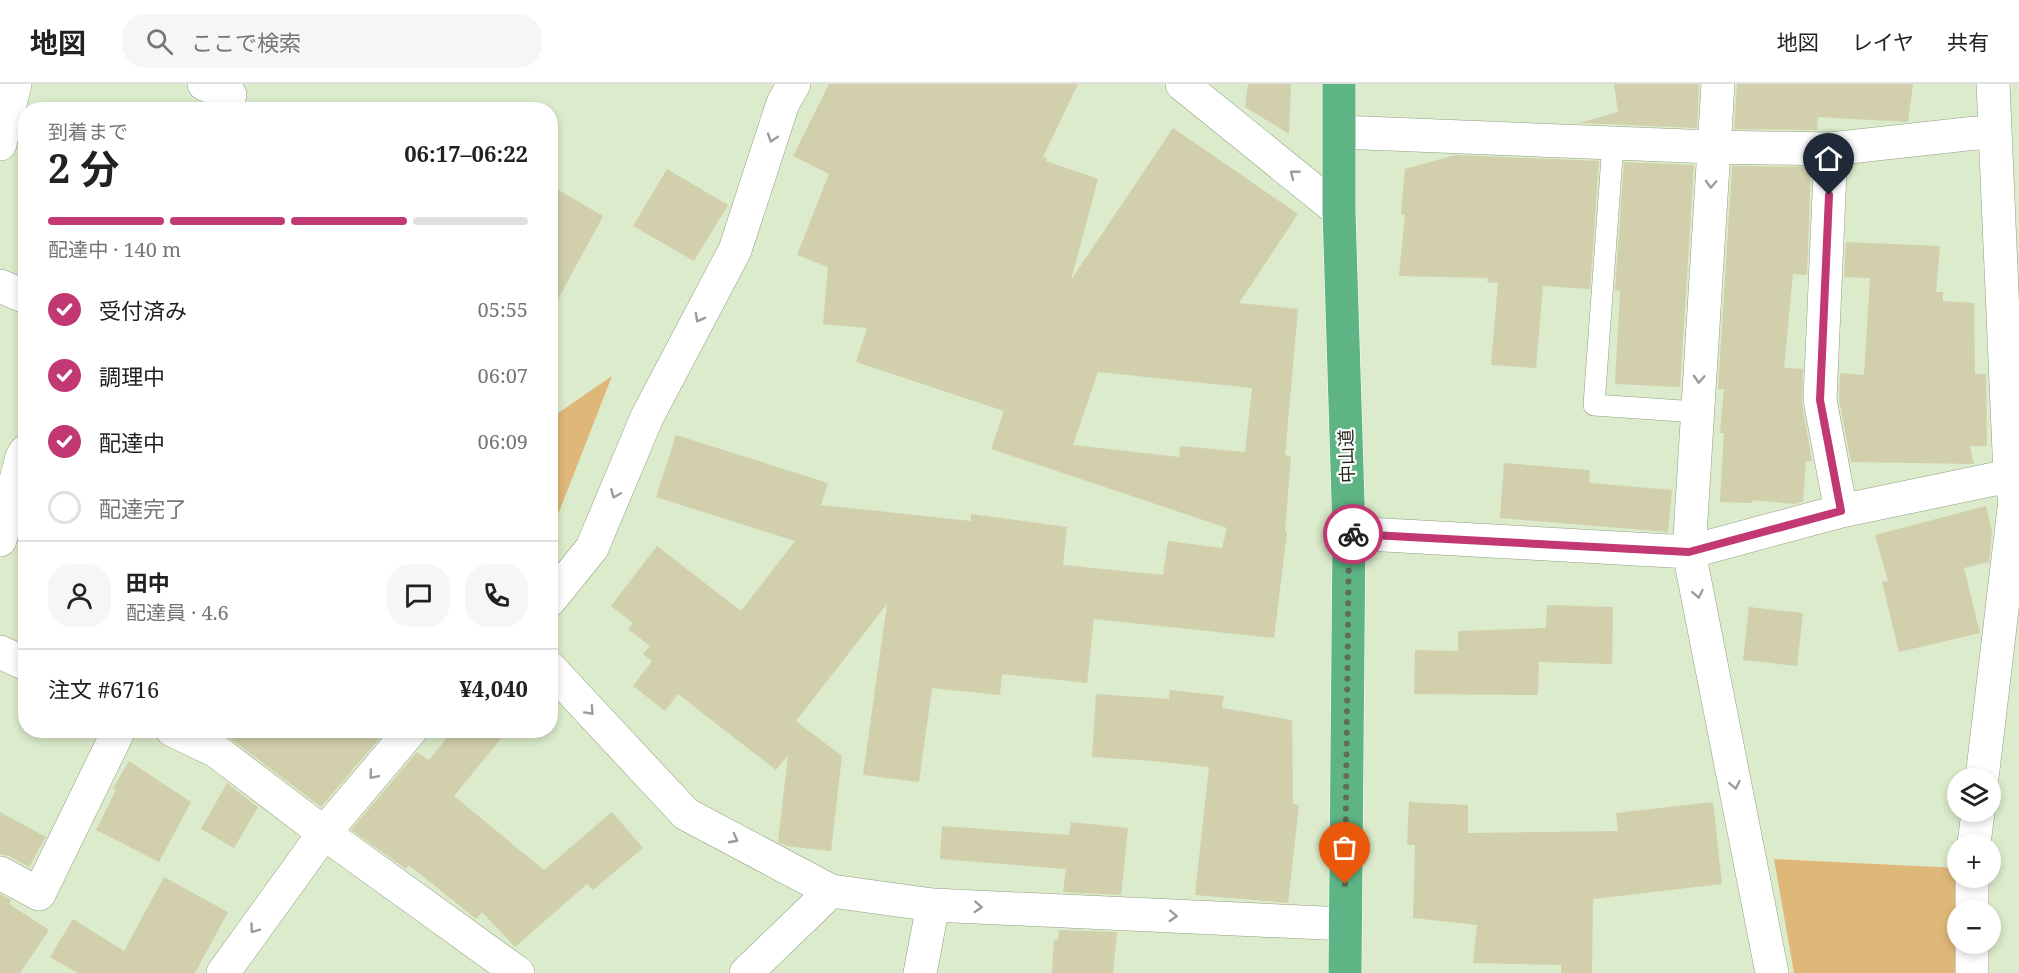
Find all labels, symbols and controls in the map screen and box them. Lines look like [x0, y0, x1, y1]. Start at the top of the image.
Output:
search box [122, 14, 542, 68]
text: 地図 [30, 23, 86, 61]
icon: search [143, 25, 176, 58]
text: ここで検索 [191, 27, 301, 57]
text: 地図 [1777, 28, 1819, 56]
text: レイヤ [1852, 28, 1914, 56]
text: 共有 [1947, 28, 1989, 56]
text: 到着まで [48, 118, 128, 145]
one-way arrow [766, 132, 779, 143]
pin [1803, 133, 1854, 195]
text: 06:17–06:22 [404, 138, 528, 168]
text: 2 分 [48, 141, 119, 194]
icon: home [1812, 142, 1845, 175]
one-way arrow [1289, 170, 1300, 181]
one-way arrow [1705, 180, 1718, 189]
text: 配達中 · 140 m [48, 236, 181, 263]
icon: check [48, 293, 81, 326]
text: 受付済み [99, 295, 187, 325]
text: 05:55 [478, 296, 528, 323]
one-way arrow [695, 312, 706, 323]
icon: check [48, 359, 81, 392]
text: 調理中 [99, 361, 165, 391]
text: 06:07 [478, 362, 528, 389]
one-way arrow [1693, 374, 1706, 383]
icon: check [48, 425, 81, 458]
text: 配達中 [99, 427, 165, 457]
text: 06:09 [478, 428, 528, 455]
street label: 中山道 [1333, 429, 1359, 483]
one-way arrow [610, 488, 622, 499]
text: 配達完了 [99, 493, 187, 523]
courier [1323, 504, 1383, 564]
icon: bike [1337, 518, 1370, 551]
button: person [48, 564, 111, 627]
button: chat [387, 564, 450, 627]
button: phone [465, 564, 528, 627]
text: 田中 [126, 567, 170, 597]
one-way arrow [1691, 588, 1704, 598]
text: 配達員 · 4.6 [126, 599, 229, 626]
text: ¥4,040 [459, 673, 528, 703]
text: 注文 #6716 [48, 674, 159, 704]
one-way arrow [583, 704, 594, 714]
one-way arrow [370, 768, 381, 779]
map controls [1947, 768, 2001, 954]
button: layers [1947, 768, 2001, 822]
one-way arrow [1728, 780, 1741, 790]
pin [1319, 822, 1370, 884]
icon: bag [1328, 831, 1361, 864]
one-way arrow [728, 832, 738, 843]
button: + [1947, 834, 2001, 888]
one-way arrow [973, 900, 982, 913]
button: − [1947, 900, 2001, 954]
one-way arrow [1168, 910, 1177, 923]
one-way arrow [251, 923, 262, 934]

